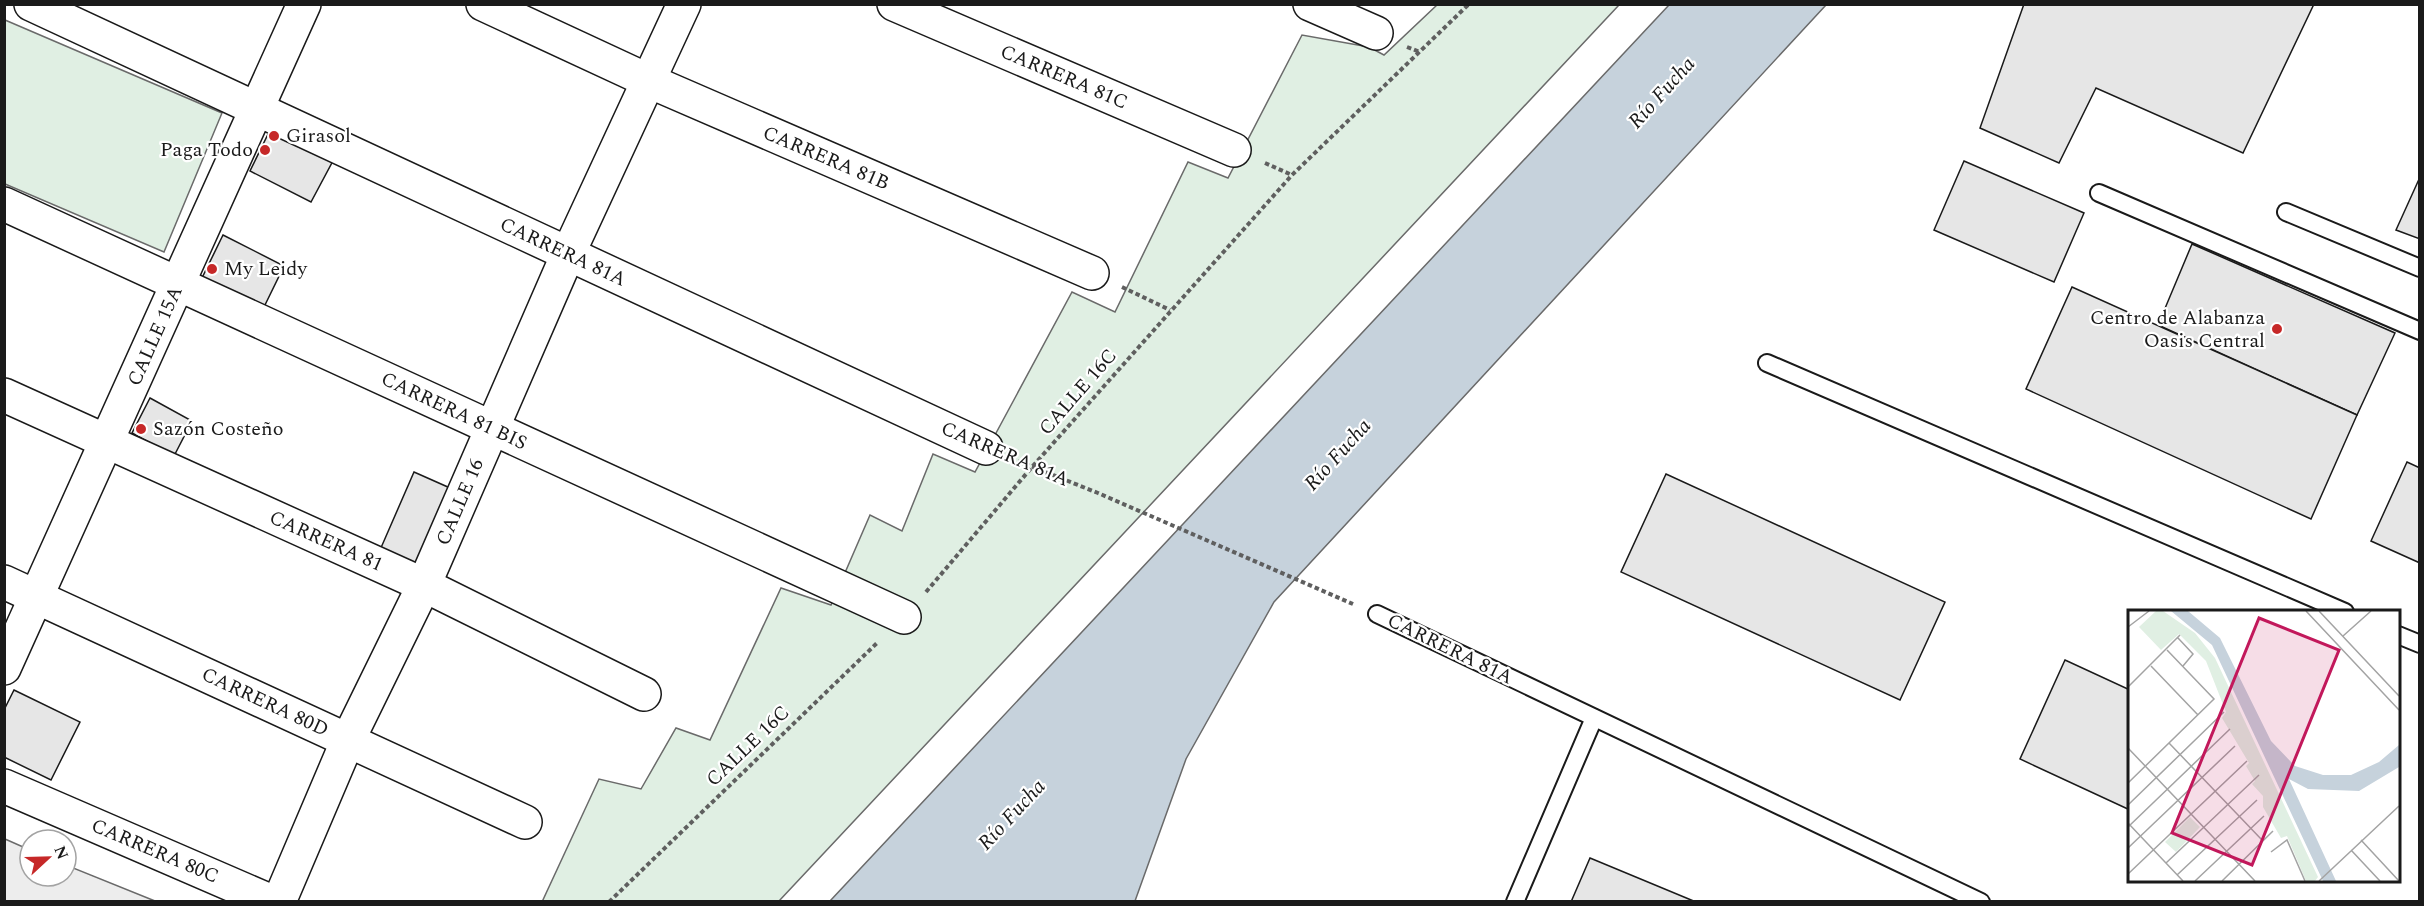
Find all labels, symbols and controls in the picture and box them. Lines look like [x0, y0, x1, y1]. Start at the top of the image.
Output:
street label: CARRERA 81C [995, 37, 1133, 117]
water label: Río Fucha [1621, 49, 1704, 136]
street label: CARRERA 81B [758, 118, 894, 198]
place label: Girasol [286, 121, 351, 151]
marker: Girasol [267, 129, 281, 143]
place label: Paga Todo [160, 135, 253, 165]
marker: Paga Todo [258, 143, 272, 157]
street label: CARRERA 81A [495, 209, 631, 295]
place label: My Leidy [224, 254, 309, 284]
marker: My Leidy [205, 262, 219, 276]
street label: CALLE 15A [120, 281, 190, 391]
place label: Centro de Alabanza Oasis Central [2090, 303, 2265, 356]
marker: Centro de Alabanza Oasis Central [2270, 322, 2284, 336]
street label: CALLE 16C [1032, 342, 1124, 442]
street label: CARRERA 81 BIS [376, 364, 532, 458]
water label: Río Fucha [1297, 411, 1380, 498]
street label: CARRERA 81A [936, 413, 1074, 495]
place label: Sazón Costeño [153, 414, 283, 444]
marker: Sazón Costeño [134, 422, 148, 436]
street label: CALLE 16 [428, 454, 492, 550]
street label: CARRERA 81 [264, 503, 388, 579]
street label: CARRERA 81A [1382, 606, 1518, 692]
inset map [2128, 610, 2400, 882]
street label: CARRERA 80D [196, 659, 334, 745]
street label: CALLE 16C [699, 698, 797, 794]
water label: Río Fucha [970, 772, 1054, 858]
street label: CARRERA 80C [86, 811, 224, 891]
north arrow [18, 828, 78, 888]
text: N [47, 842, 75, 863]

